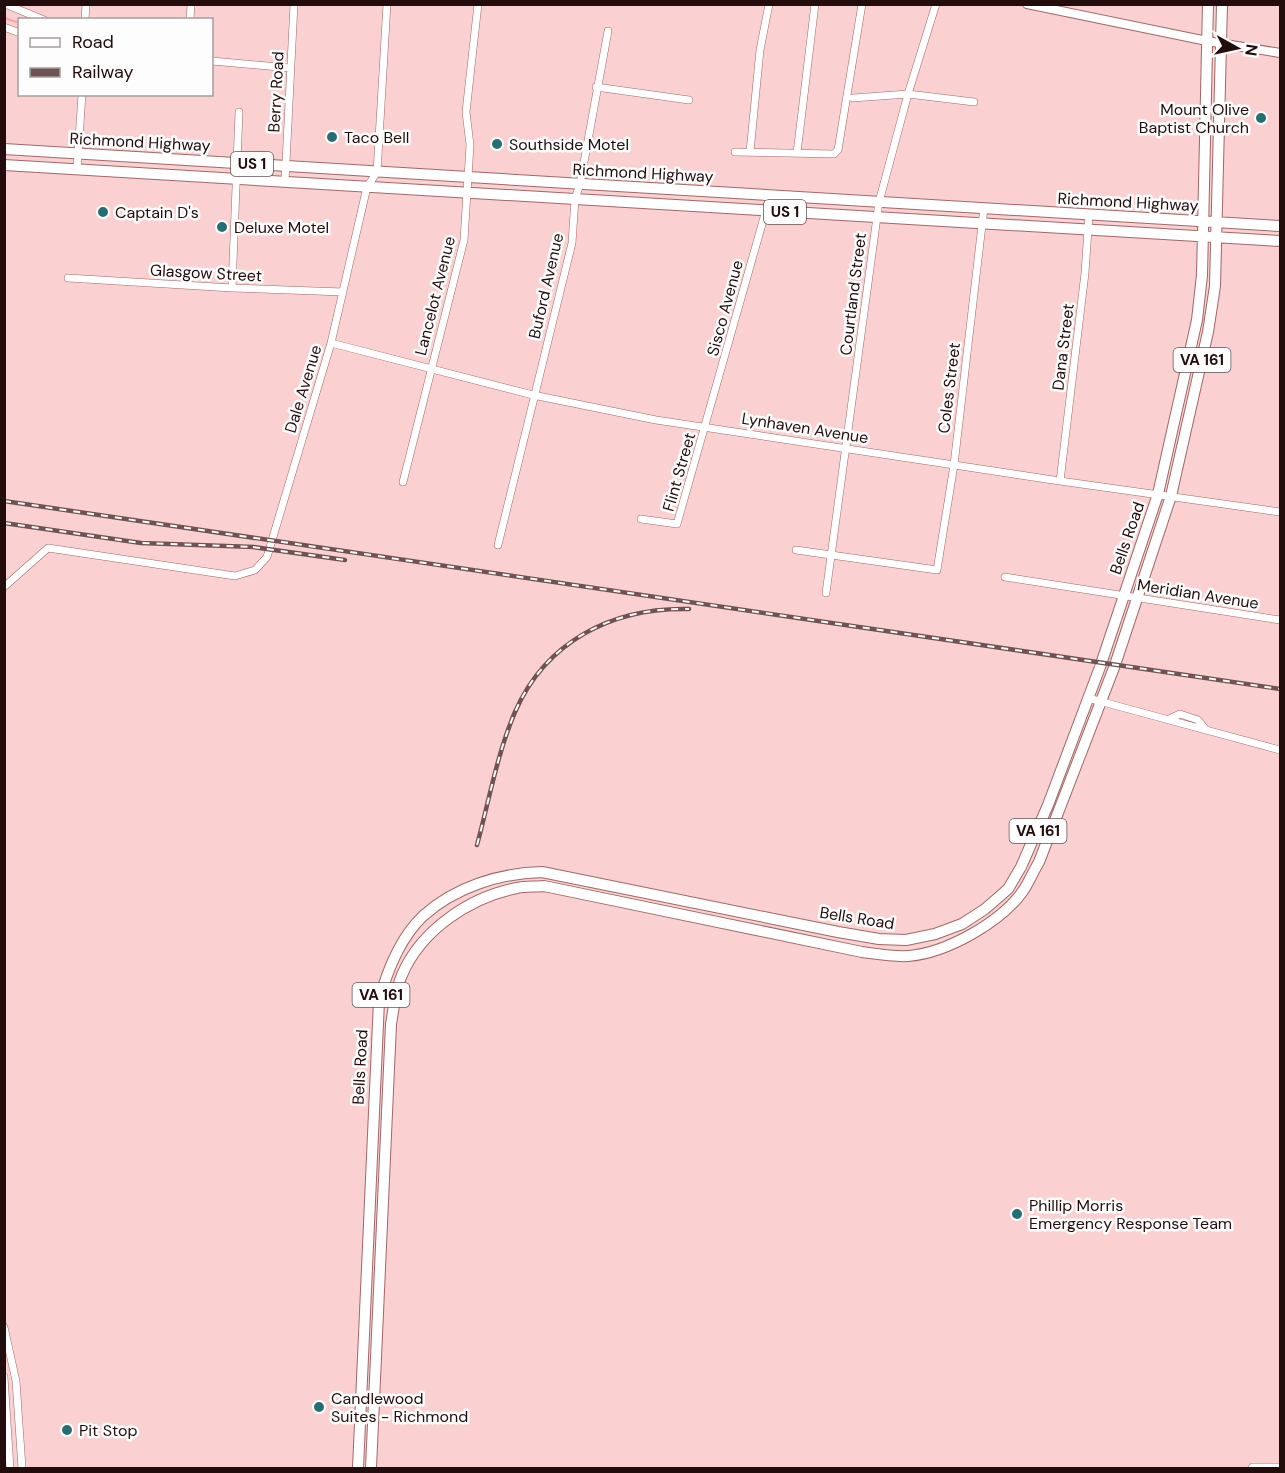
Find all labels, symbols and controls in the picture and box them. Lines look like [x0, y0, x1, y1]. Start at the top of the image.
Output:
legend [18, 18, 213, 96]
north arrow [1207, 18, 1267, 78]
text: Road [72, 30, 114, 54]
text: N [1240, 43, 1263, 57]
street label: Berry Road [263, 51, 289, 133]
text: Railway [72, 60, 134, 84]
place label: Mount Olive Baptist Church [1139, 99, 1249, 138]
marker: Mount Olive Baptist Church [1254, 111, 1268, 125]
place label: Taco Bell [344, 127, 409, 148]
street label: Richmond Highway [69, 128, 211, 156]
marker: Taco Bell [325, 130, 339, 144]
place label: Southside Motel [509, 134, 629, 155]
marker: Southside Motel [490, 137, 504, 151]
road number: US 1 [231, 152, 273, 176]
street label: Richmond Highway [572, 159, 714, 187]
street label: Richmond Highway [1057, 188, 1199, 216]
road number: US 1 [764, 200, 806, 224]
place label: Captain D's [115, 202, 199, 223]
marker: Captain D's [96, 205, 110, 219]
place label: Deluxe Motel [234, 217, 329, 238]
marker: Deluxe Motel [215, 220, 229, 234]
street label: Buford Avenue [524, 231, 568, 341]
street label: Courtland Street [835, 231, 871, 357]
street label: Lancelot Avenue [410, 234, 460, 358]
street label: Sisco Avenue [702, 258, 748, 358]
street label: Glasgow Street [150, 260, 262, 286]
street label: Dana Street [1047, 302, 1079, 392]
street label: Coles Street [933, 341, 965, 435]
street label: Dale Avenue [280, 342, 326, 436]
road number: VA 161 [1174, 348, 1230, 372]
street label: Lynhaven Avenue [740, 408, 870, 448]
street label: Flint Street [658, 430, 700, 514]
street label: Bells Road [1105, 499, 1149, 577]
street label: Meridian Avenue [1136, 574, 1260, 614]
road number: VA 161 [1010, 819, 1066, 843]
street label: Bells Road [818, 902, 896, 934]
road number: VA 161 [352, 983, 410, 1007]
street label: Bells Road [348, 1029, 372, 1105]
place label: Phillip Morris Emergency Response Team [1029, 1195, 1232, 1234]
marker: Phillip Morris Emergency Response Team [1010, 1207, 1024, 1221]
place label: Candlewood Suites - Richmond [331, 1388, 468, 1427]
marker: Candlewood Suites - Richmond [312, 1400, 326, 1414]
place label: Pit Stop [79, 1420, 137, 1441]
marker: Pit Stop [60, 1423, 74, 1437]

